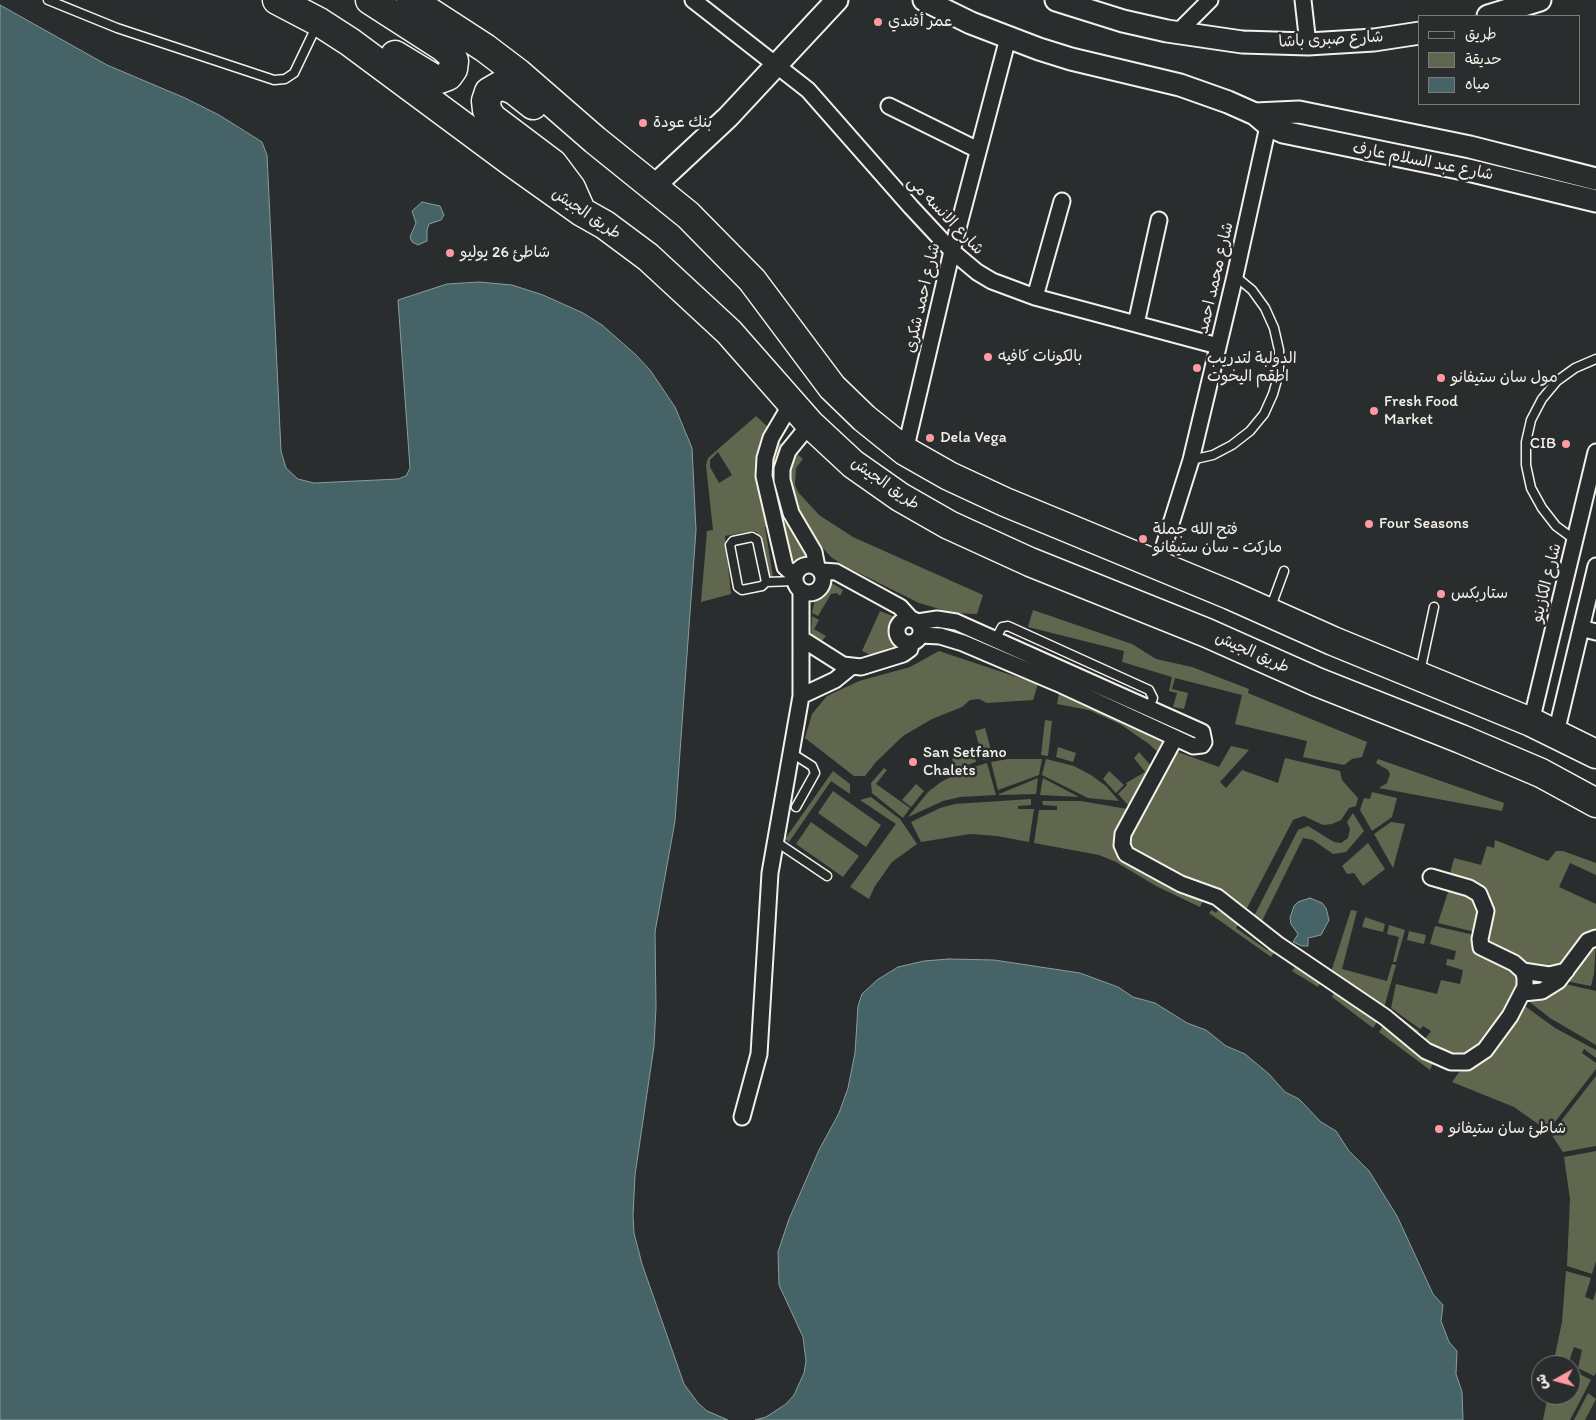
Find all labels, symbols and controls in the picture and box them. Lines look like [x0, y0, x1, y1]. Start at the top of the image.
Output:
place label: عمر أفندي [888, 12, 952, 32]
legend [1418, 15, 1581, 105]
marker: عمر أفندي [872, 16, 884, 28]
text: طريق [1465, 25, 1497, 43]
street label: شارع صبرى باشا [1278, 28, 1384, 52]
text: حديقة [1465, 50, 1502, 68]
text: مياه [1465, 75, 1490, 93]
place label: بنك عودة [653, 113, 712, 133]
marker: بنك عودة [637, 117, 649, 129]
street label: شارع عبد السلام عارف [1351, 139, 1495, 185]
street label: شارع الانسه مى [903, 173, 987, 259]
street label: طريق الجيش [548, 184, 624, 244]
street label: شارع محمد احمد [1194, 220, 1238, 336]
street label: شارع احمد شكرى [901, 241, 945, 355]
place label: شاطئ 26 يوليو [460, 243, 550, 263]
marker: شاطئ 26 يوليو [444, 247, 456, 259]
place label: بالكونات كافيه [998, 347, 1082, 367]
place label: الدولبة لتدريب اطقم اليخوت [1207, 349, 1297, 387]
marker: بالكونات كافيه [982, 351, 994, 363]
marker: الدولبة لتدريب اطقم اليخوت [1191, 362, 1203, 374]
place label: مول سان ستيفانو [1451, 368, 1558, 388]
marker: مول سان ستيفانو [1435, 372, 1447, 384]
place label: Fresh Food Market [1384, 392, 1458, 430]
marker: Fresh Food Market [1368, 405, 1380, 417]
place label: Dela Vega [940, 428, 1007, 448]
marker: Dela Vega [924, 432, 936, 444]
place label: CIB [1530, 434, 1556, 454]
marker: CIB [1560, 438, 1572, 450]
street label: طريق الجيش [847, 453, 923, 515]
place label: Four Seasons [1379, 514, 1469, 534]
marker: Four Seasons [1363, 518, 1375, 530]
place label: فتح الله جملة ماركت - سان ستيفانو [1153, 520, 1282, 558]
marker: فتح الله جملة ماركت - سان ستيفانو [1137, 533, 1149, 545]
street label: شارع الكازينو [1528, 541, 1566, 625]
place label: ستاربكس [1451, 584, 1508, 604]
marker: ستاربكس [1435, 588, 1447, 600]
street label: طريق الجيش [1212, 628, 1292, 678]
place label: San Setfano Chalets [923, 743, 1007, 781]
marker: San Setfano Chalets [907, 756, 919, 768]
place label: شاطئ سان ستيفانو [1449, 1119, 1566, 1139]
marker: شاطئ سان ستيفانو [1433, 1123, 1445, 1135]
north arrow [1531, 1355, 1581, 1405]
text: ش [1532, 1373, 1551, 1390]

